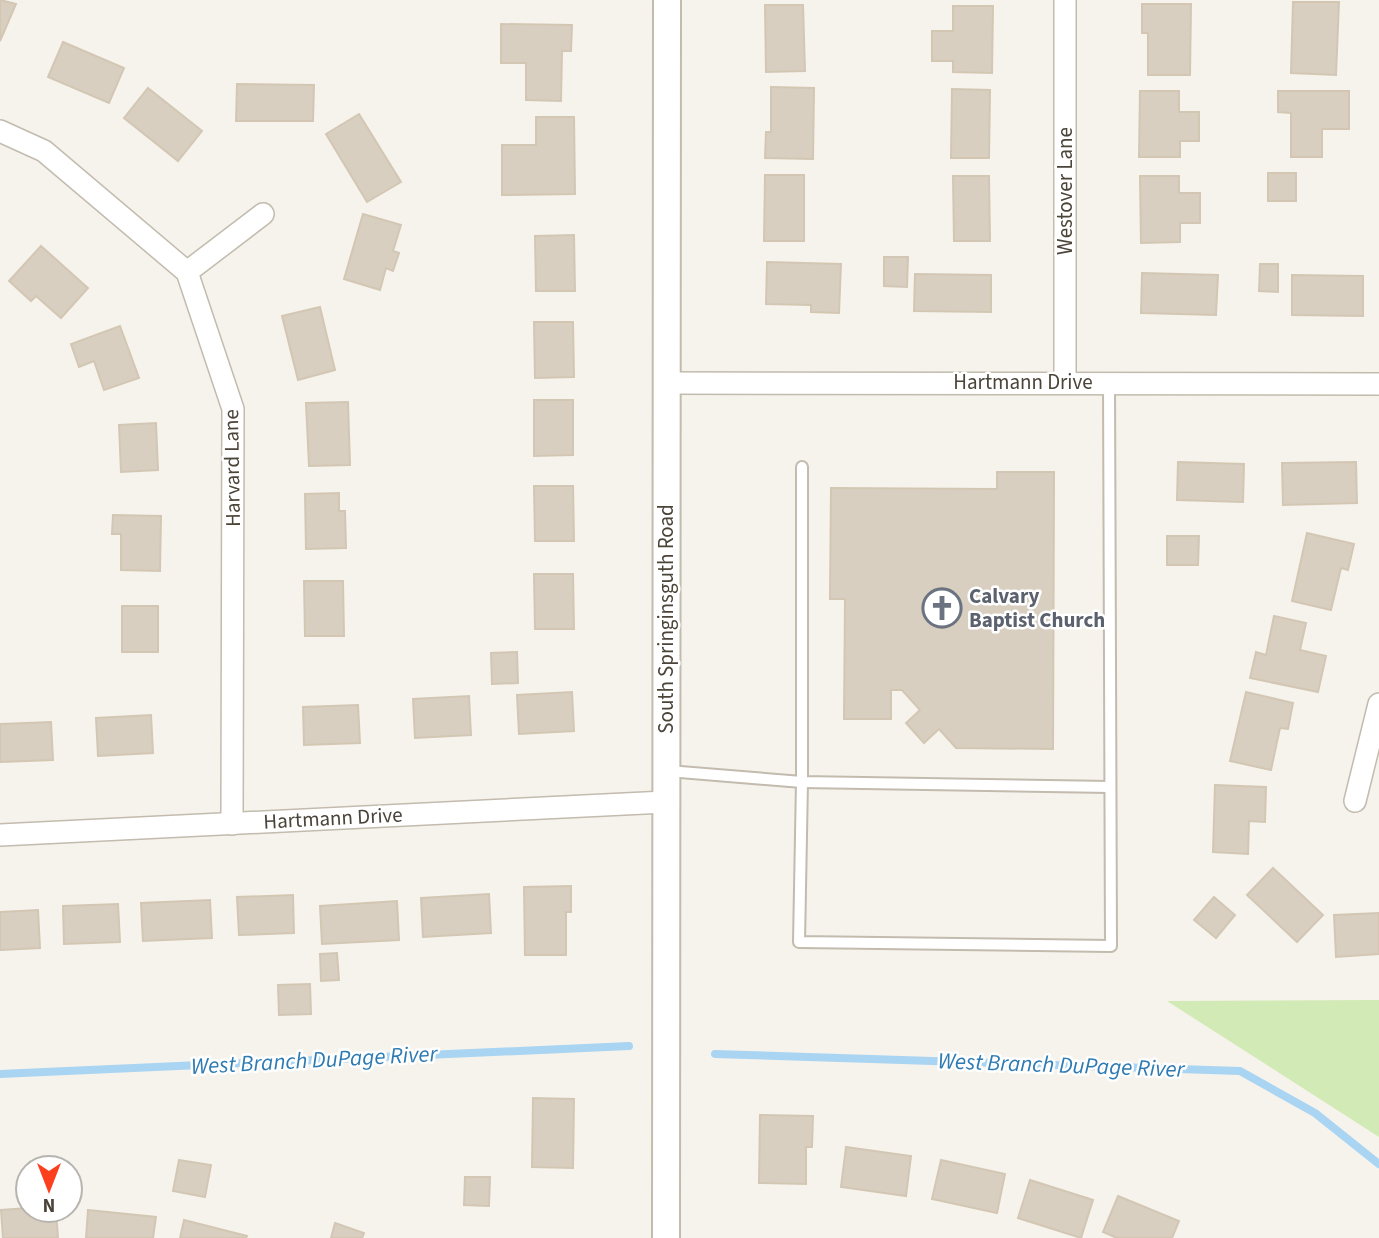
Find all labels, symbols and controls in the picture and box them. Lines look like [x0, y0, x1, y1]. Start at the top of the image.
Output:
street label: Westover Lane [1050, 127, 1080, 255]
street label: Hartmann Drive [953, 367, 1093, 397]
street label: Harvard Lane [216, 409, 248, 527]
street label: South Springinsguth Road [651, 504, 681, 734]
place label: Calvary Baptist Church [969, 581, 1105, 635]
church icon: Calvary Baptist Church [921, 587, 963, 629]
street label: Hartmann Drive [263, 799, 403, 837]
water label: West Branch DuPage River [190, 1037, 439, 1083]
water label: West Branch DuPage River [937, 1044, 1186, 1086]
north arrow [14, 1154, 84, 1224]
text: N [43, 1191, 55, 1218]

